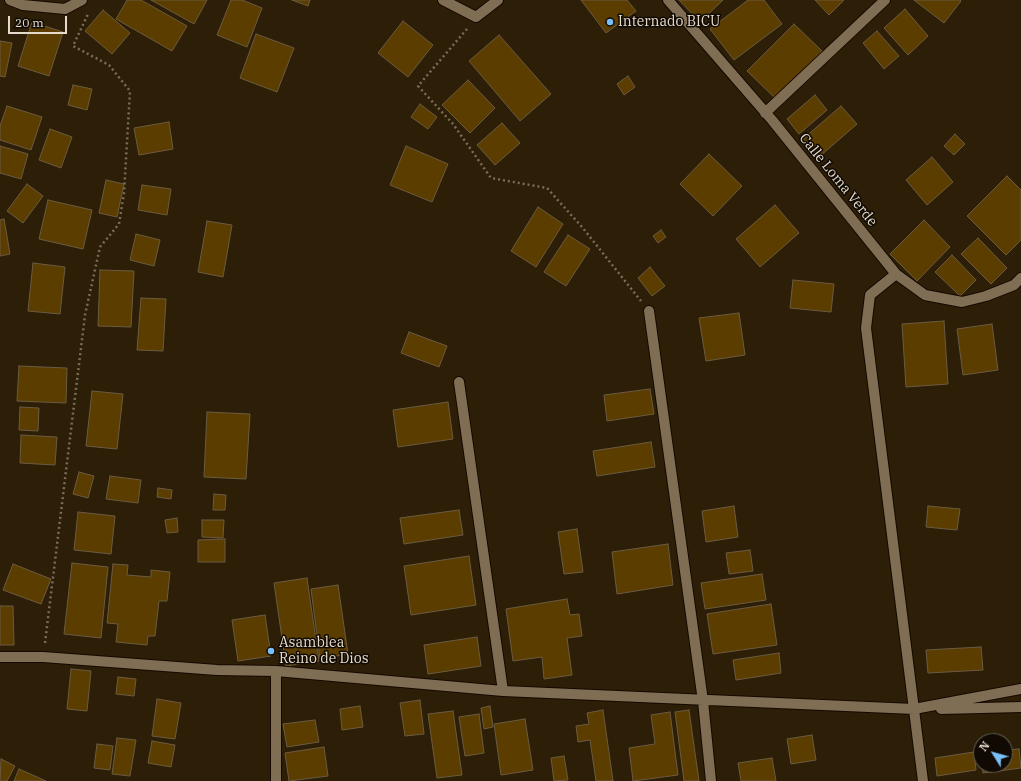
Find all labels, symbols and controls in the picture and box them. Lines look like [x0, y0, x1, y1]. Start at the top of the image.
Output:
scale bar [10, 8, 69, 34]
place label: Internado BICU [618, 14, 720, 30]
text: 20 m [15, 15, 44, 30]
marker: Internado BICU [605, 17, 615, 27]
street label: Calle Loma Verde [795, 130, 881, 230]
place label: Asamblea Reino de Dios [279, 635, 368, 668]
marker: Asamblea Reino de Dios [266, 646, 276, 656]
north arrow [973, 733, 1013, 773]
text: N [976, 739, 992, 754]

